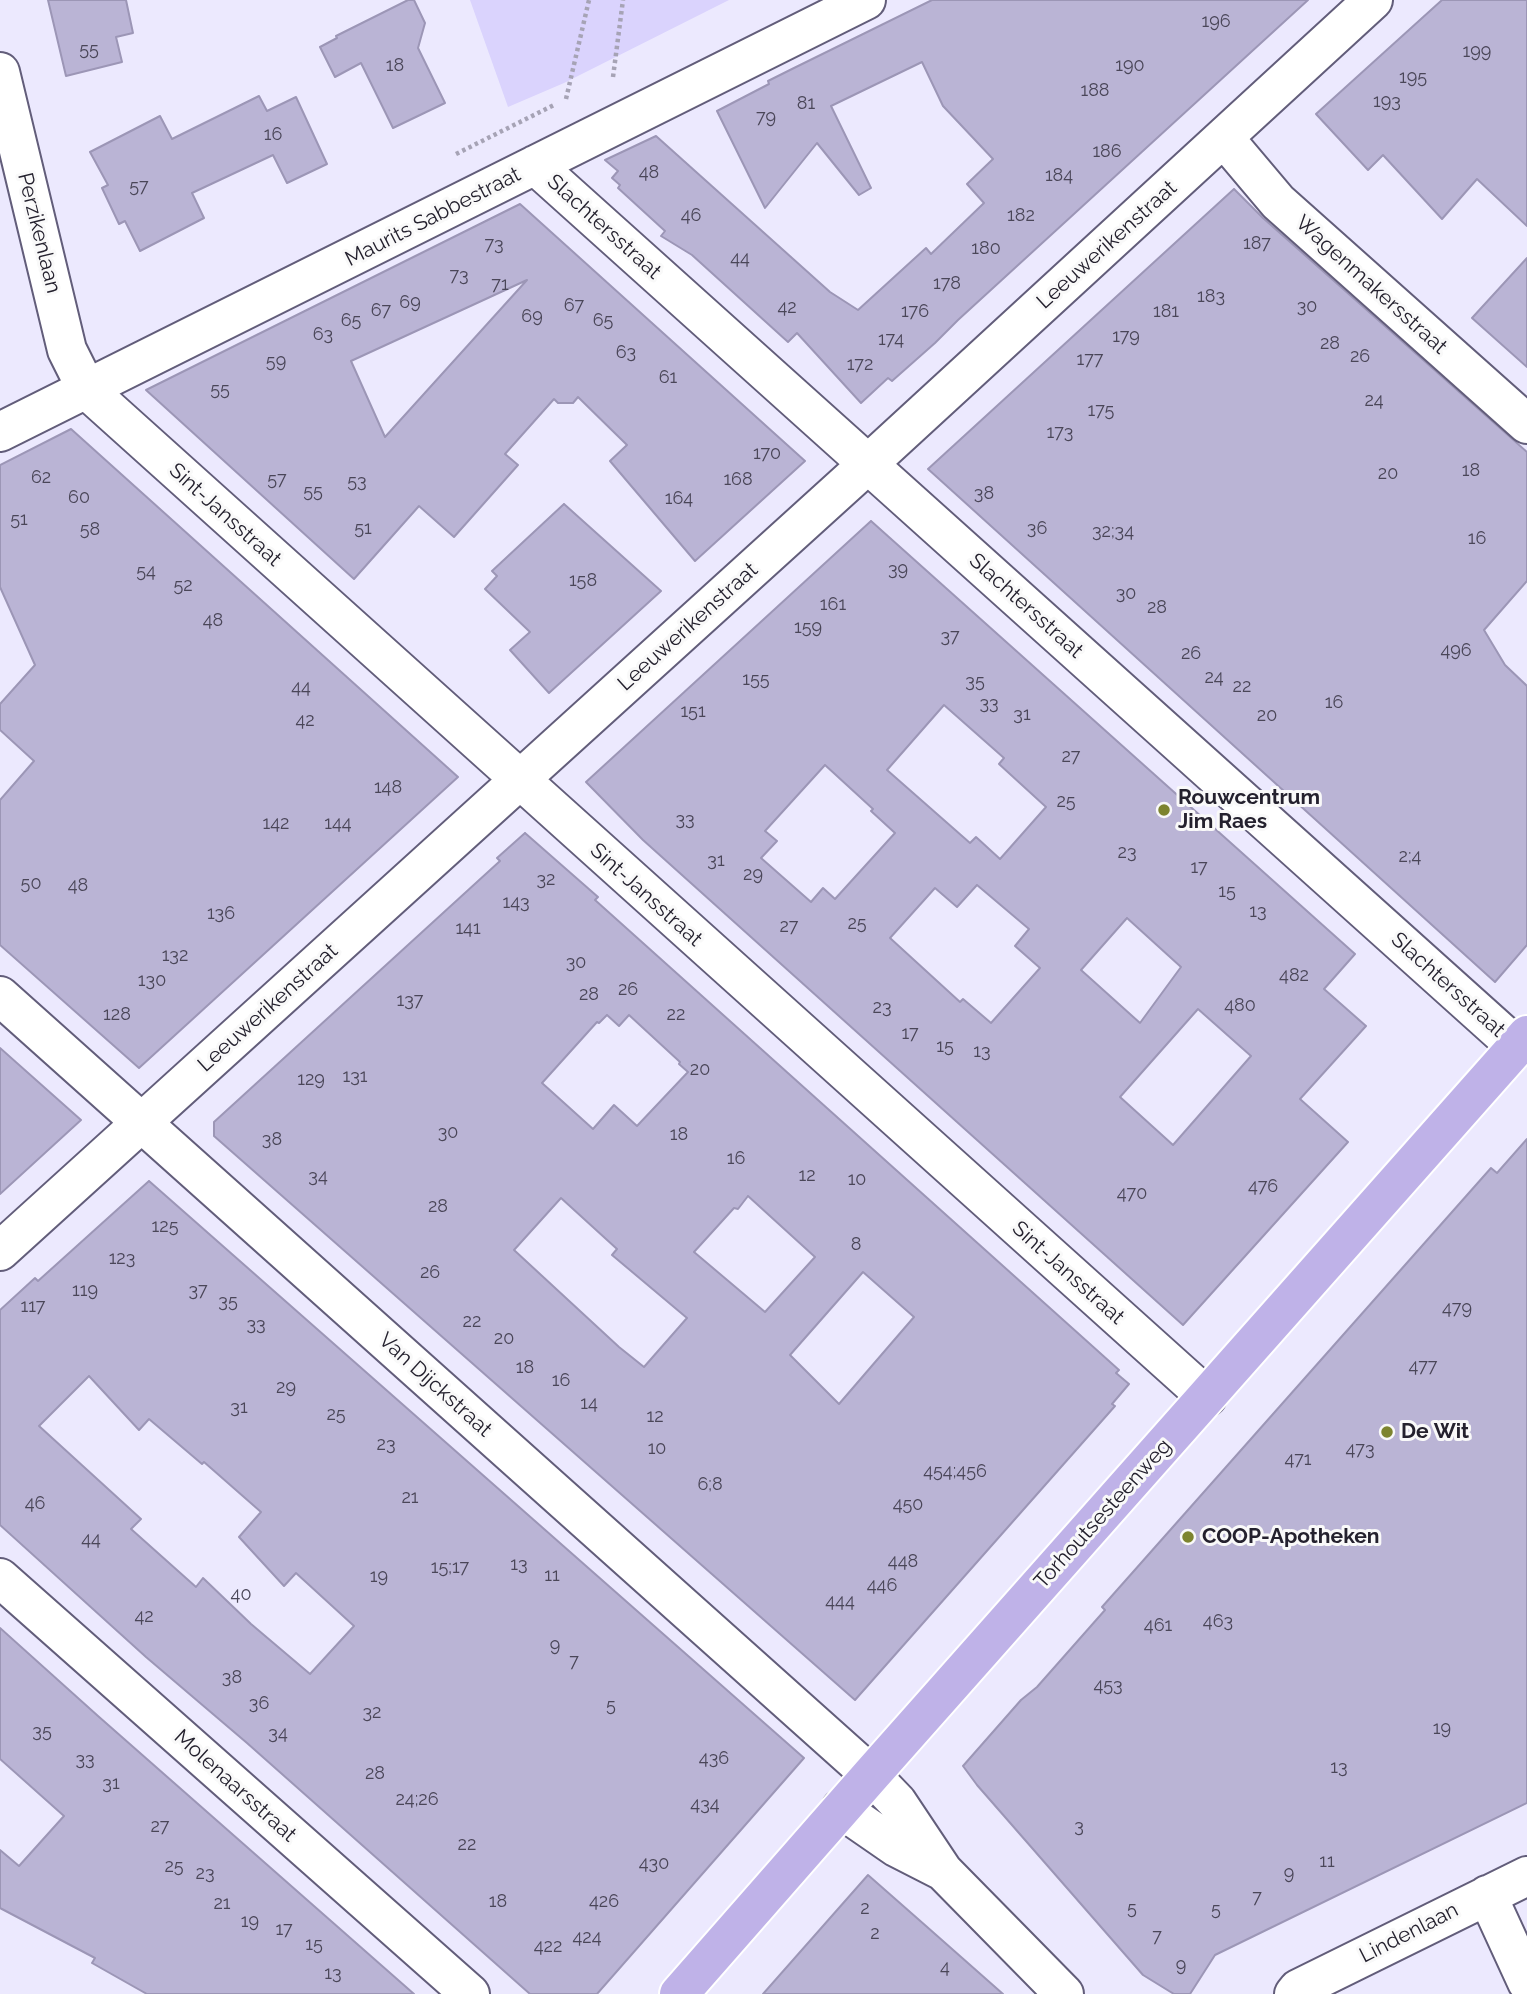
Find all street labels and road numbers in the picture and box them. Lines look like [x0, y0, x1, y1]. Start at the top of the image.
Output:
street label: Maurits Sabbestraat [341, 162, 525, 272]
street label: Slachtersstraat [542, 169, 666, 285]
street label: Perzikenlaan [12, 170, 66, 296]
street label: Leeuwerikenstraat [1032, 176, 1182, 314]
street label: Wagenmakersstraat [1290, 210, 1452, 360]
street label: Sint-Jansstraat [164, 458, 286, 572]
street label: Slachtersstraat [964, 548, 1088, 664]
street label: Leeuwerikenstraat [613, 558, 763, 696]
street label: Sint-Jansstraat [585, 838, 707, 952]
street label: Slachtersstraat [1386, 927, 1510, 1043]
street label: Leeuwerikenstraat [193, 939, 343, 1077]
street label: Sint-Jansstraat [1007, 1216, 1129, 1330]
street label: Van Dijckstraat [373, 1328, 497, 1442]
street label: Torhoutsesteenweg [1029, 1434, 1177, 1594]
street label: Molenaarsstraat [169, 1725, 301, 1847]
street label: Lindenlaan [1355, 1897, 1463, 1969]

